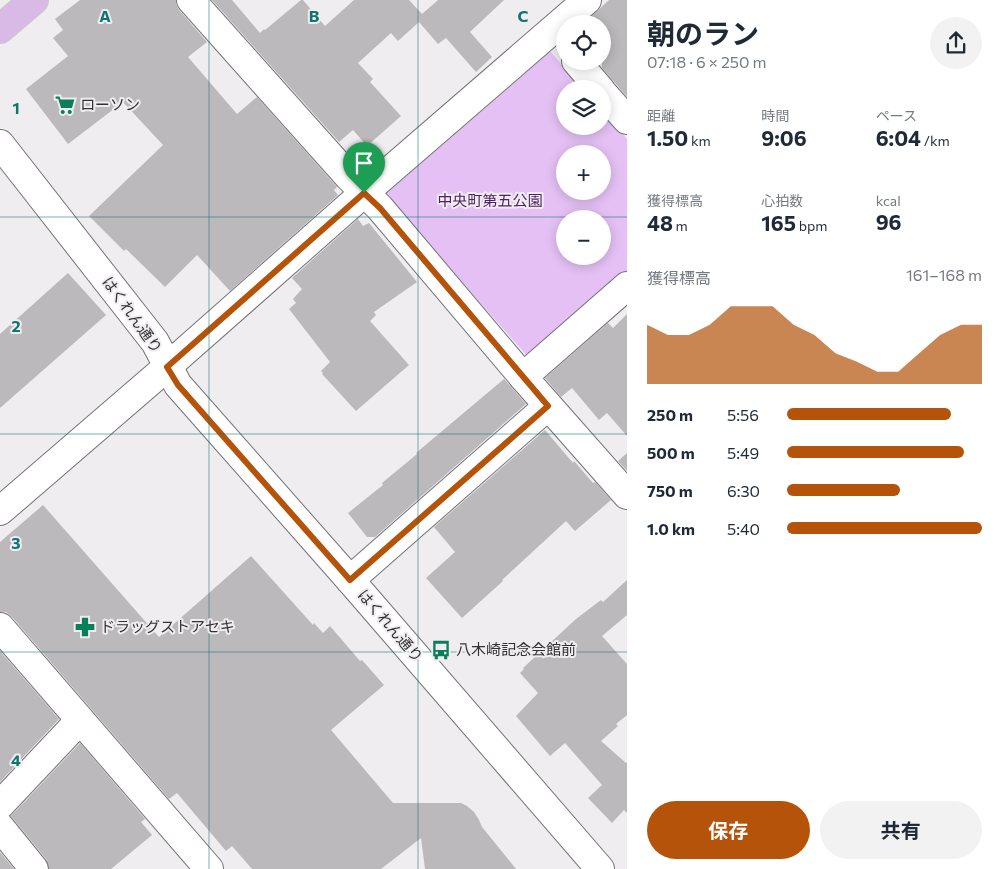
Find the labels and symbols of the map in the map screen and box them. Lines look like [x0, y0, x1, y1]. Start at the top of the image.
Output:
text: A [99, 6, 111, 25]
text: B [309, 6, 320, 25]
text: C [518, 6, 529, 25]
supermarket icon: ローソン [54, 94, 76, 116]
place label: ローソン [80, 95, 140, 113]
text: 1 [12, 98, 20, 117]
pin [343, 142, 385, 193]
park label: 中央町第五公園 [437, 191, 543, 209]
street label: はくれん通り [99, 273, 167, 356]
text: 2 [11, 316, 21, 335]
text: 3 [11, 533, 21, 552]
street label: はくれん通り [354, 585, 427, 665]
pharmacy icon: ドラッグストアセキ [74, 616, 96, 638]
place label: ドラッグストアセキ [100, 617, 235, 635]
bus stop icon: 八木崎記念会館前 [430, 639, 452, 661]
place label: 八木崎記念会館前 [456, 640, 576, 658]
text: 4 [11, 750, 21, 769]

